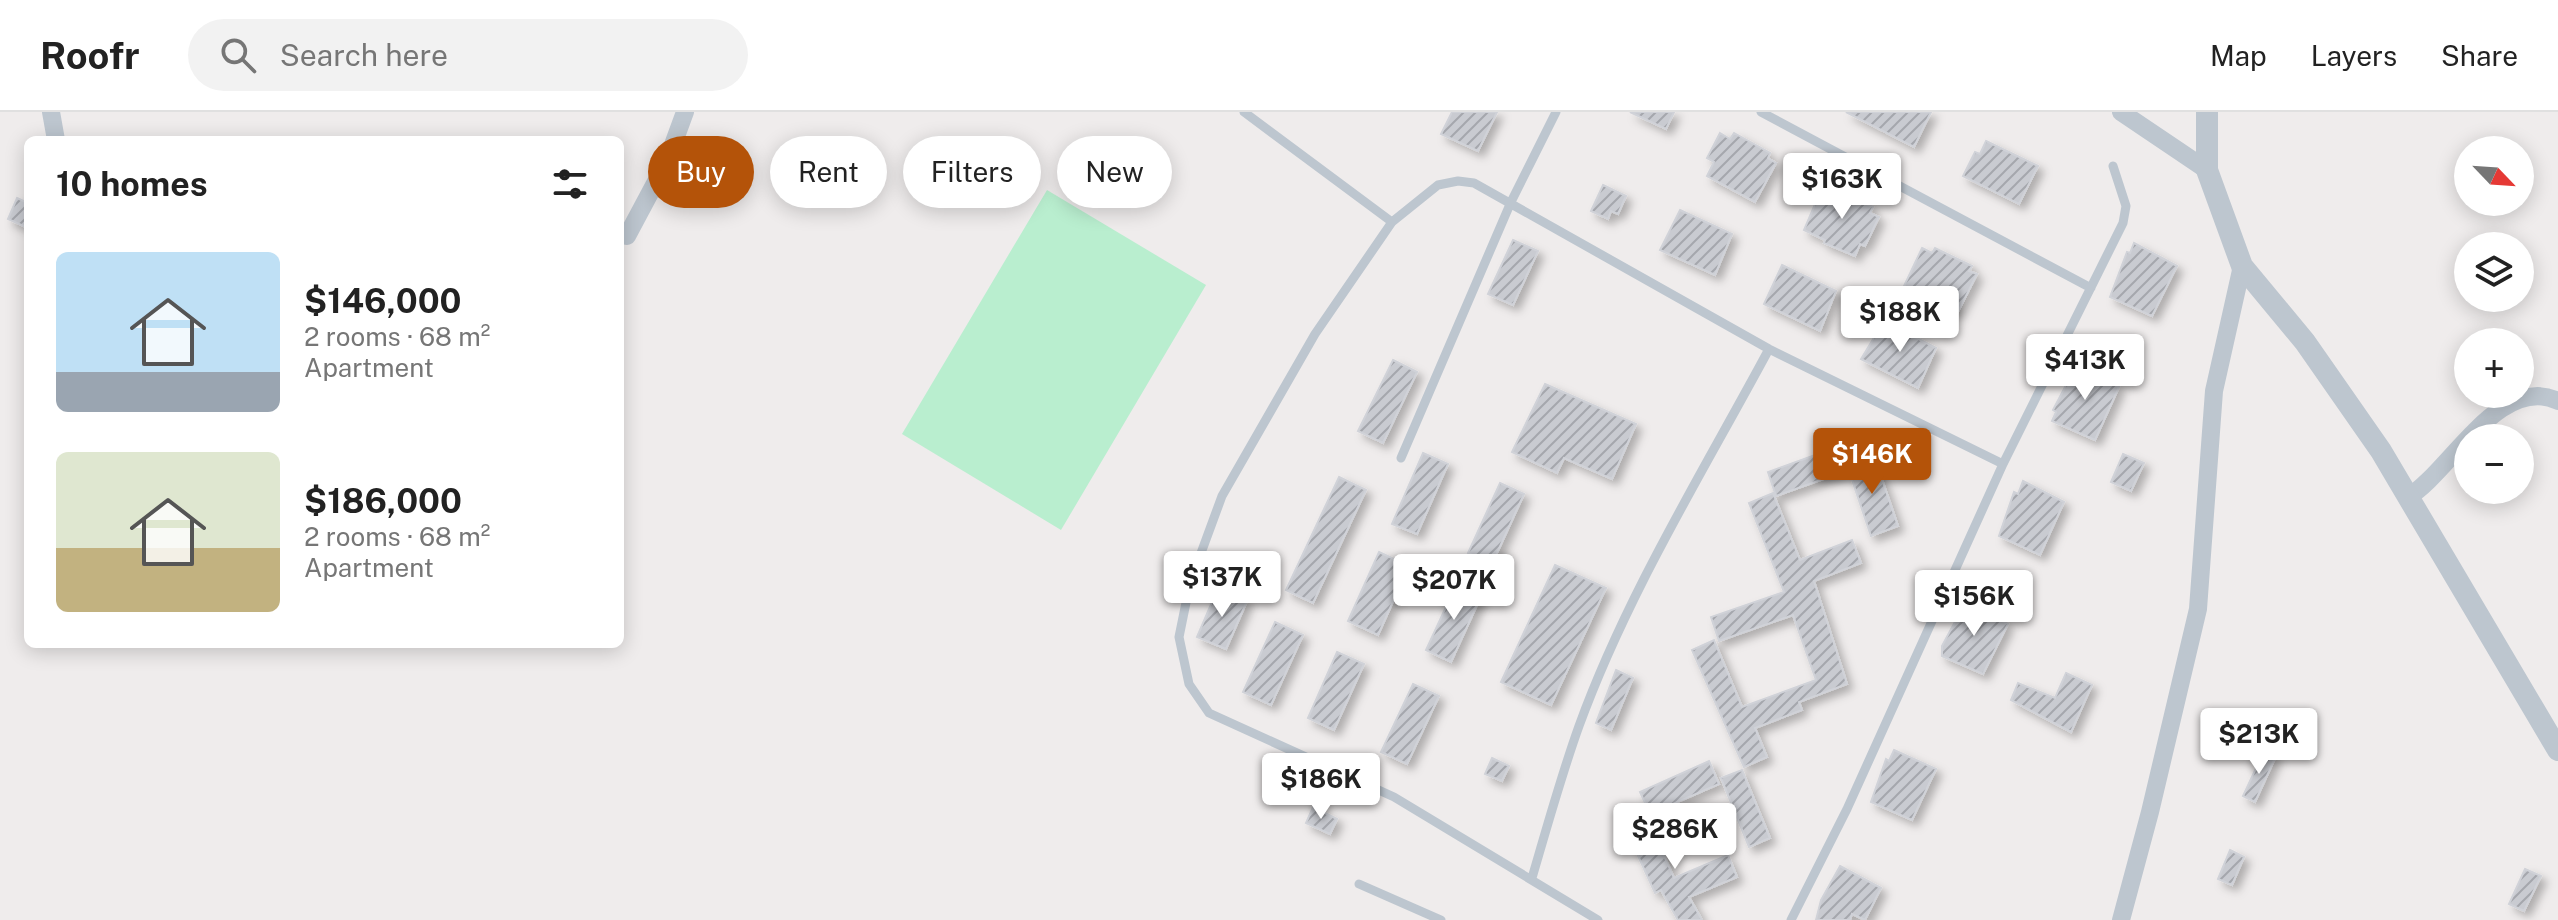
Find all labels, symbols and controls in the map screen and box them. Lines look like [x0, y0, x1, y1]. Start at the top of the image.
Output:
search box [188, 19, 748, 91]
text: Roofr [40, 33, 140, 78]
icon: search [216, 33, 260, 77]
text: Search here [280, 37, 448, 73]
text: Map [2210, 39, 2267, 72]
text: Layers [2311, 39, 2397, 72]
text: Share [2441, 39, 2518, 72]
chip: Buy [648, 136, 754, 208]
chip: Rent [770, 136, 887, 208]
chip: Filters [903, 136, 1041, 208]
chip: New [1057, 136, 1172, 208]
north arrow [2454, 136, 2534, 216]
map controls [2454, 136, 2534, 504]
pin: $163K [1786, 153, 1898, 221]
icon: filters [548, 162, 592, 206]
text: $163K [1801, 163, 1883, 194]
text: 10 homes [56, 164, 208, 204]
button: layers [2454, 232, 2534, 312]
text: $146,000 [304, 281, 461, 321]
icon: home [120, 284, 216, 380]
pin: $188K [1844, 286, 1956, 354]
text: $188K [1859, 296, 1941, 327]
text: 2 rooms · 68 m² [304, 321, 490, 352]
button: + [2454, 328, 2534, 408]
pin: $413K [2029, 334, 2141, 402]
text: $413K [2044, 344, 2126, 375]
text: Apartment [304, 352, 434, 383]
button: − [2454, 424, 2534, 504]
pin: $146K [1816, 428, 1928, 496]
text: $146K [1831, 438, 1913, 469]
text: $186,000 [304, 481, 462, 521]
icon: home [120, 484, 216, 580]
text: 2 rooms · 68 m² [304, 521, 490, 552]
pin: $137K [1166, 551, 1278, 619]
text: Apartment [304, 552, 434, 583]
pin: $207K [1398, 554, 1510, 622]
text: $137K [1182, 561, 1262, 592]
text: $207K [1411, 564, 1497, 595]
pin: $156K [1918, 570, 2030, 638]
text: $156K [1933, 580, 2015, 611]
pin: $213K [2203, 708, 2315, 776]
text: $213K [2218, 718, 2300, 749]
pin: $186K [1265, 753, 1377, 821]
text: $186K [1280, 763, 1362, 794]
pin: $286K [1619, 803, 1731, 871]
text: $286K [1631, 813, 1719, 844]

